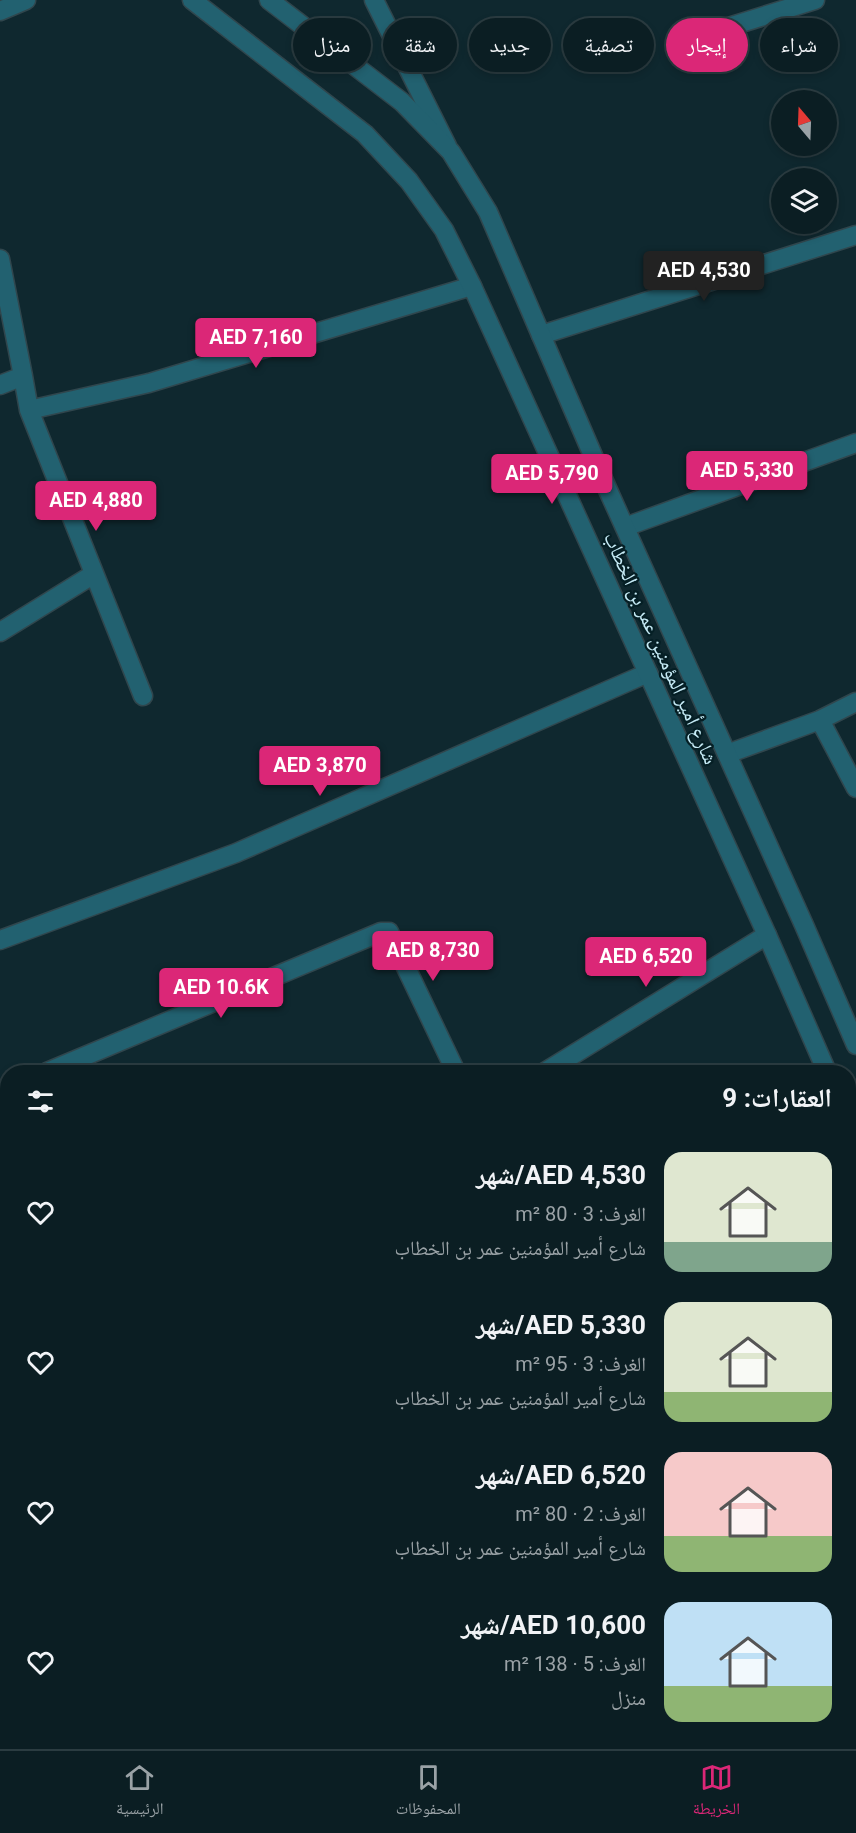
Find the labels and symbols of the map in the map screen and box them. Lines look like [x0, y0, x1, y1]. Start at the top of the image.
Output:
north arrow [771, 90, 837, 156]
pin: AED 4,530 [635, 251, 773, 302]
pin: AED 7,160 [187, 318, 325, 369]
pin: AED 5,330 [678, 451, 816, 502]
pin: AED 5,790 [483, 454, 621, 505]
pin: AED 4,880 [27, 481, 165, 532]
street label: شارع أمير المؤمنين عمر بن الخطاب [598, 528, 723, 768]
pin: AED 3,870 [251, 746, 389, 797]
pin: AED 8,730 [364, 931, 502, 982]
pin: AED 6,520 [577, 937, 715, 988]
pin: AED 10.6K [152, 968, 290, 1019]

